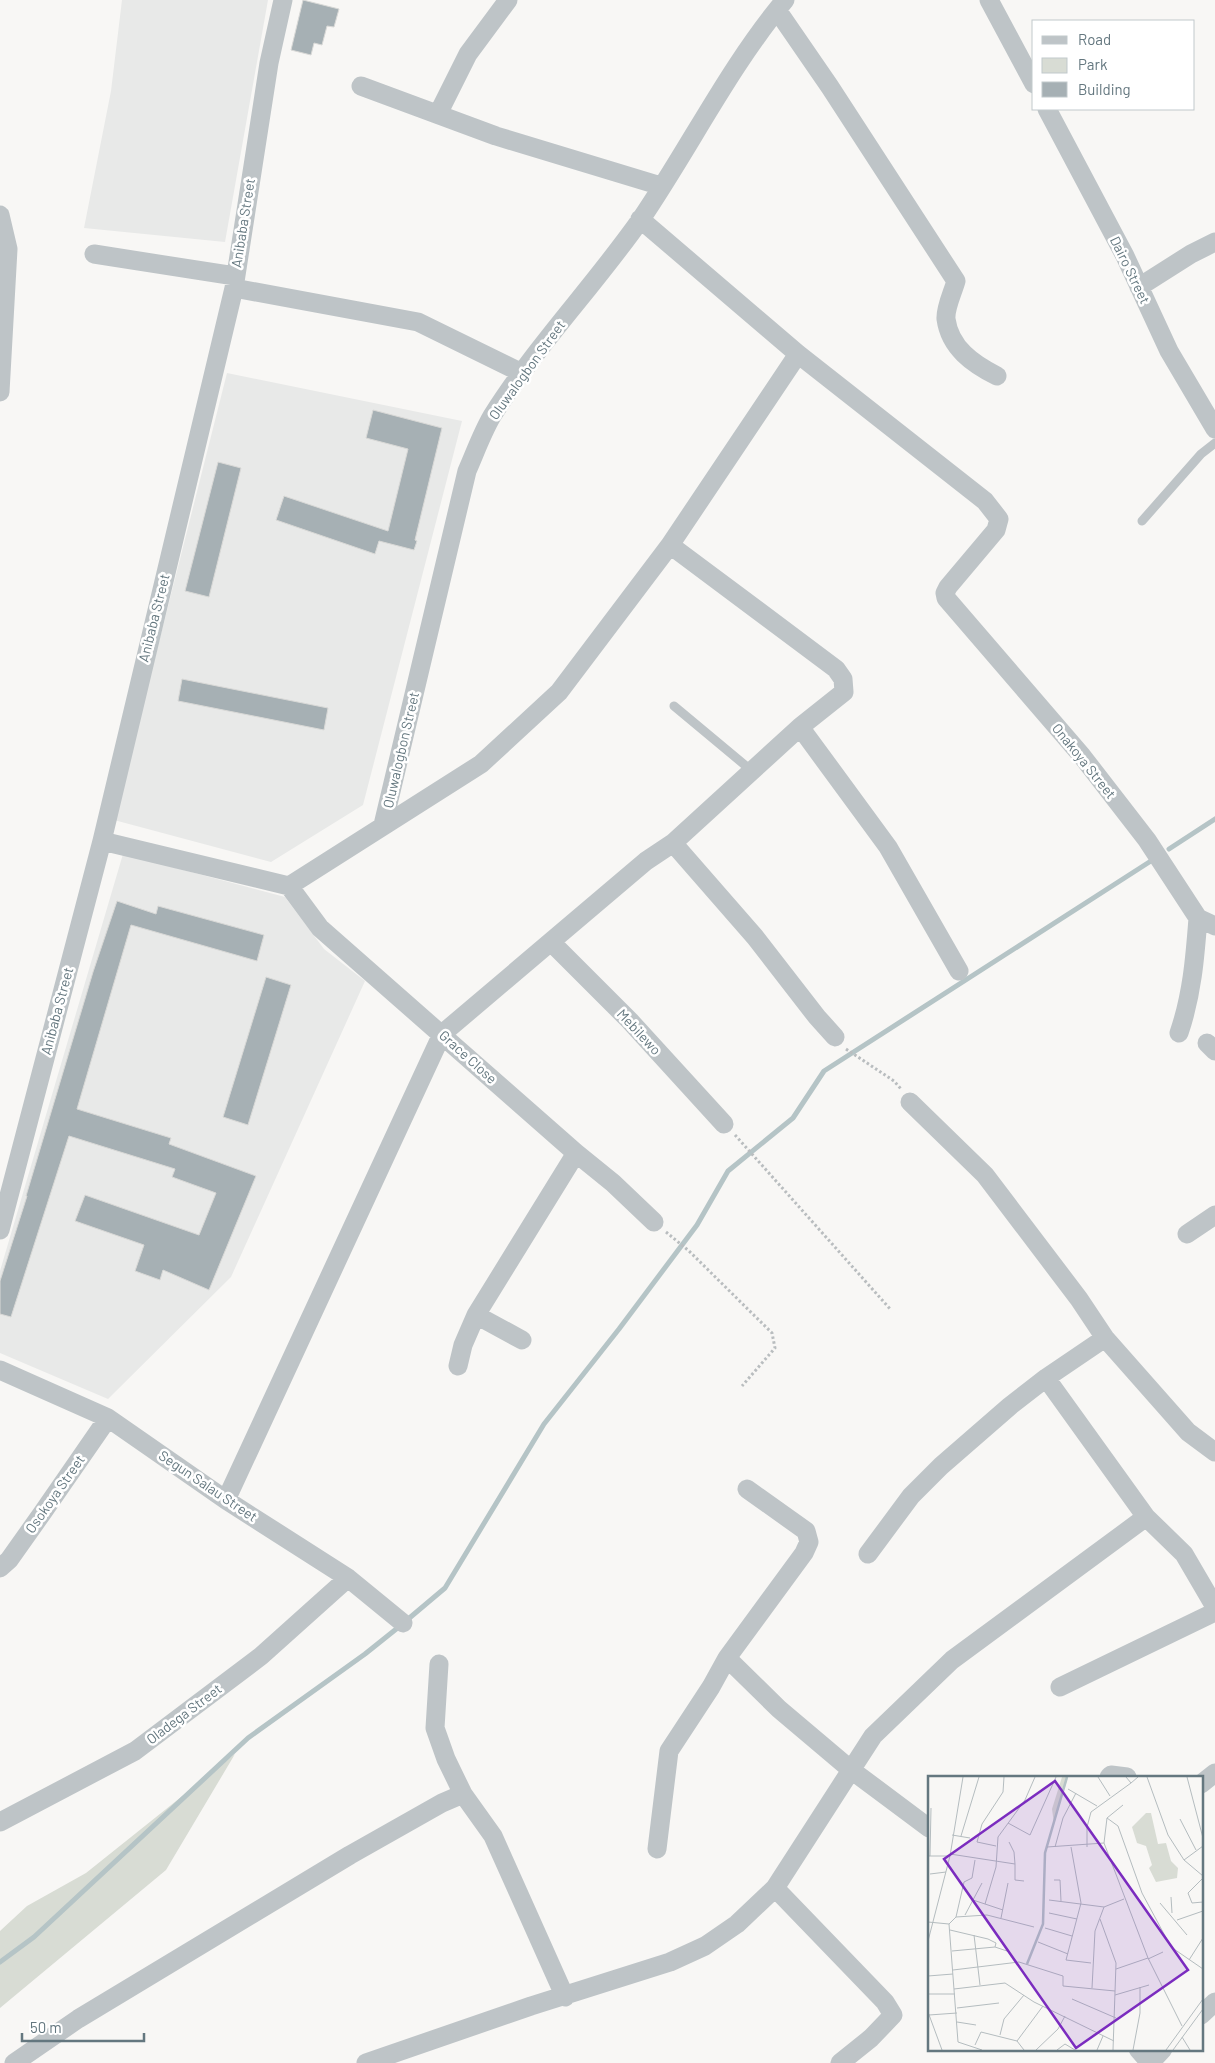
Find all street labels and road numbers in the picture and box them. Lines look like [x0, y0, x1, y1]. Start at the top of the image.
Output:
street label: Anibaba Street [227, 177, 258, 269]
street label: Dairo Street [1107, 233, 1154, 306]
street label: Oluwalogbon Street [485, 317, 568, 423]
street label: Anibaba Street [134, 572, 173, 664]
street label: Oluwalogbon Street [379, 690, 422, 810]
street label: Onakoya Street [1049, 720, 1120, 802]
street label: Anibaba Street [37, 965, 76, 1057]
street label: Mebilewo [614, 1005, 665, 1058]
street label: Grace Close [436, 1026, 501, 1087]
street label: Segun Salau Street [156, 1446, 261, 1525]
street label: Osokoya Street [21, 1451, 88, 1536]
street label: Oladega Street [143, 1680, 225, 1747]

